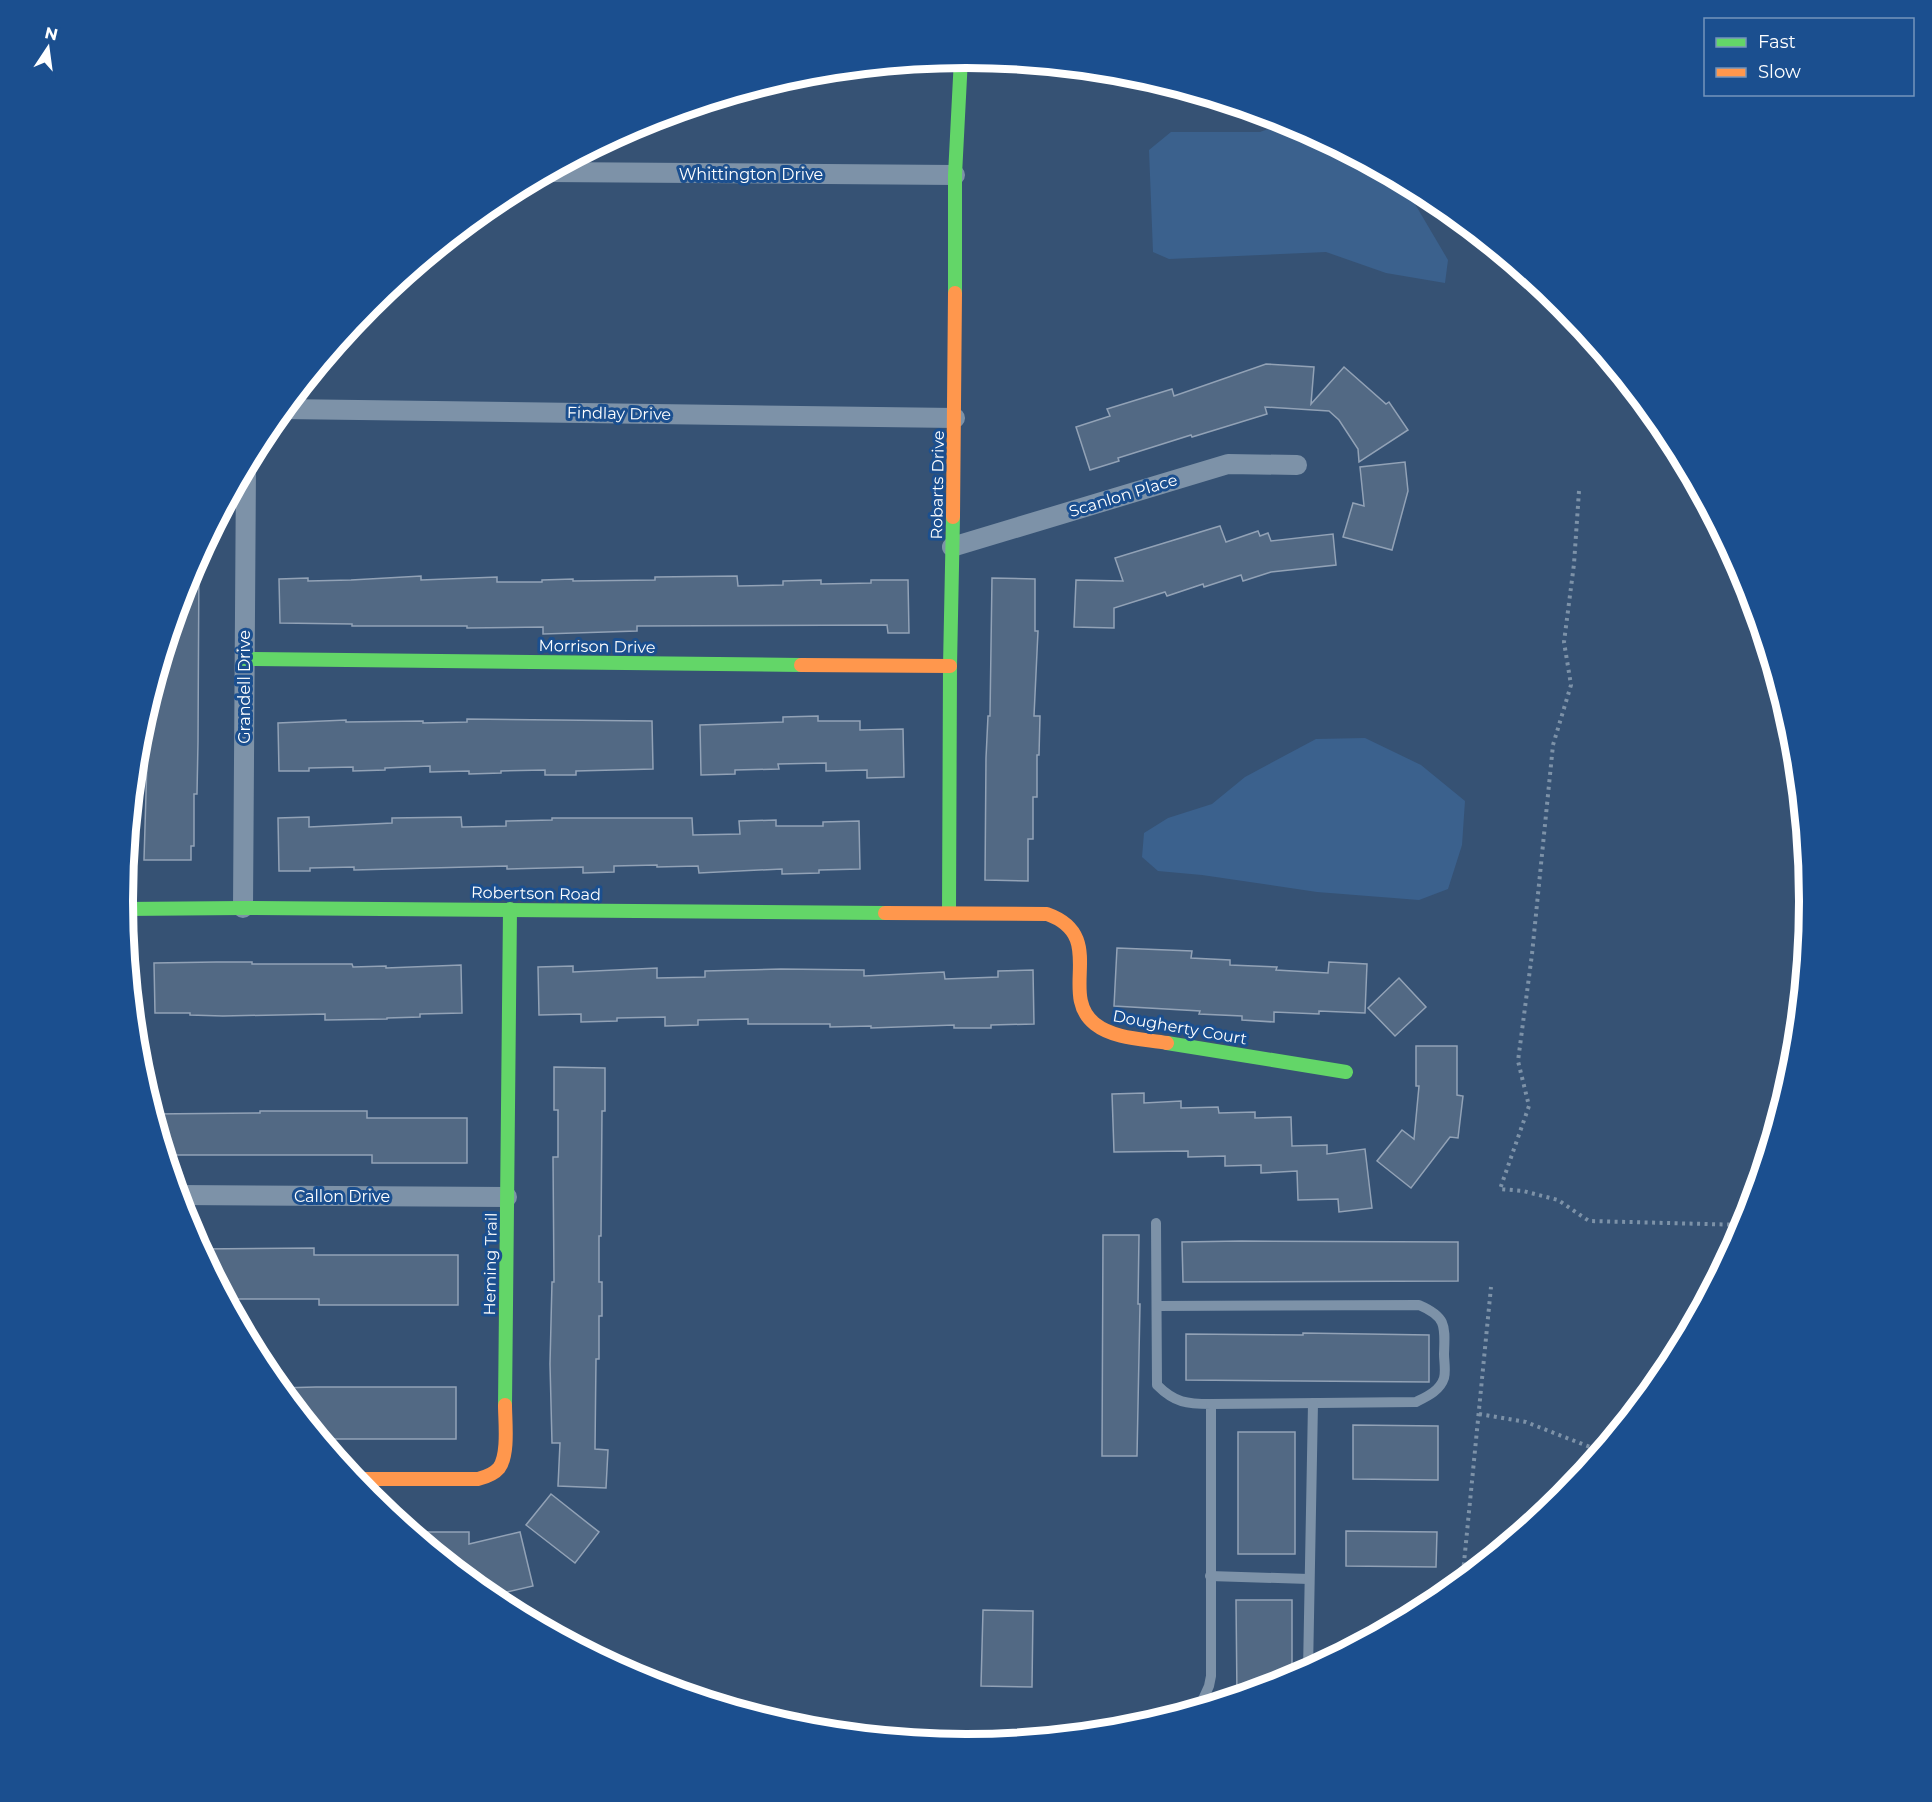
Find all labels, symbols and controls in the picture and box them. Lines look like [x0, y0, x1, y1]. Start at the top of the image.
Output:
north arrow [18, 18, 78, 78]
legend [1704, 18, 1914, 96]
text: N [43, 23, 60, 45]
text: Fast [1758, 31, 1796, 53]
text: Slow [1758, 61, 1801, 83]
street label: Whittington Drive [679, 165, 823, 184]
street label: Findlay Drive [567, 403, 671, 424]
street label: Robarts Drive [927, 430, 948, 540]
street label: Scanlon Place [1067, 470, 1180, 521]
street label: Grandell Drive [235, 630, 254, 744]
street label: Morrison Drive [538, 636, 656, 657]
street label: Robertson Road [471, 883, 601, 904]
street label: Dougherty Court [1111, 1006, 1249, 1049]
street label: Callon Drive [294, 1187, 390, 1206]
street label: Heming Trail [480, 1212, 501, 1316]

